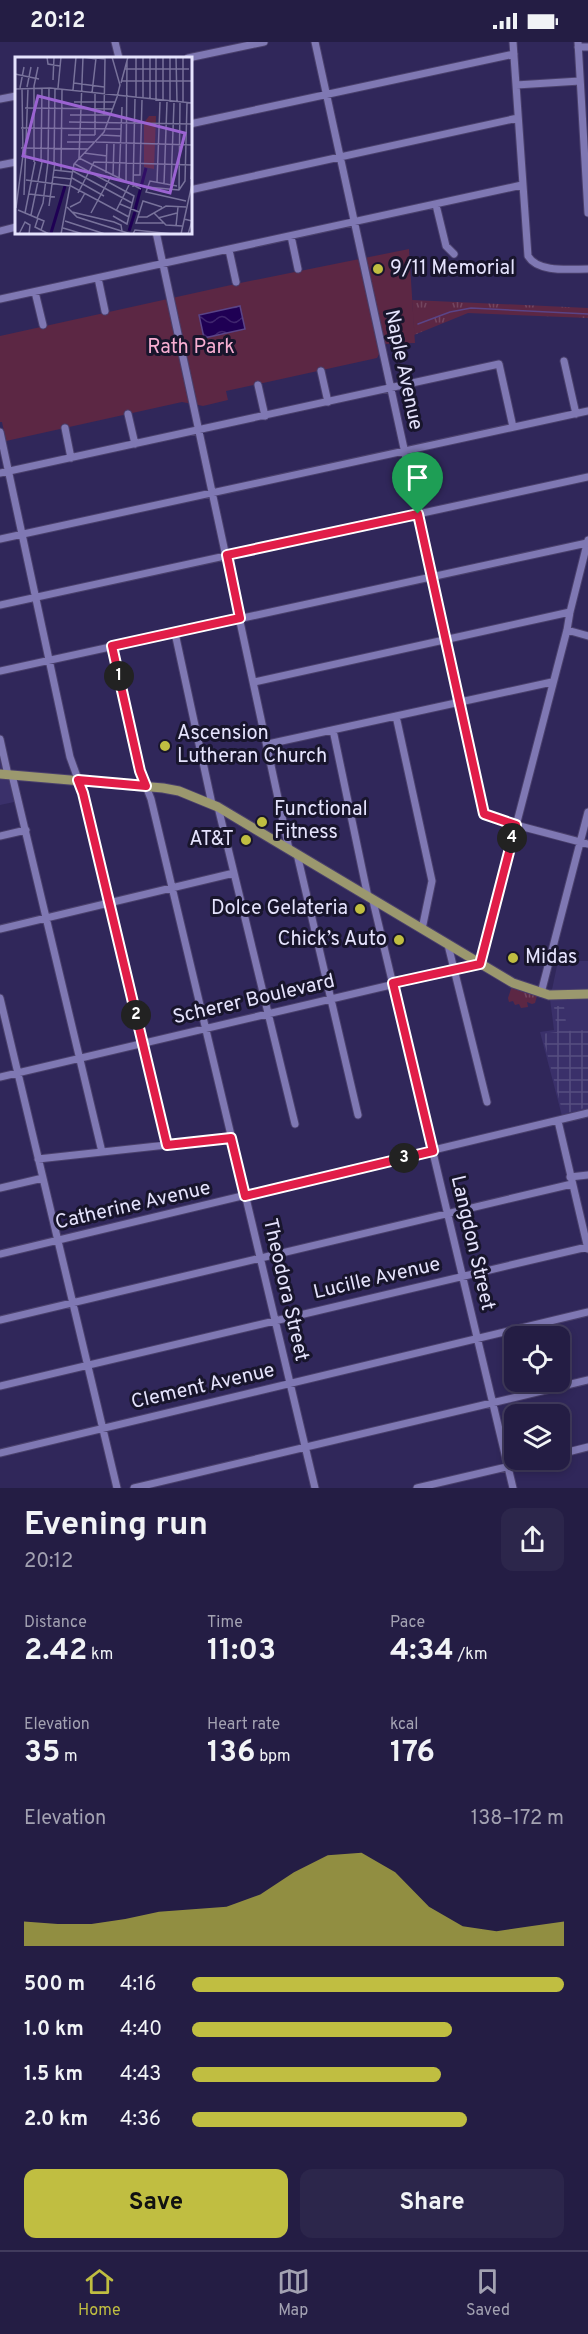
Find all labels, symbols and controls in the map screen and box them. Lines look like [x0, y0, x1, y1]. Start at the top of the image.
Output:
text: 20:12 [30, 8, 86, 35]
inset map [15, 57, 192, 234]
place label: 9/11 Memorial [390, 256, 515, 282]
marker: 9/11 Memorial [371, 262, 385, 276]
street label: Naple Avenue [378, 307, 428, 433]
park label: Rath Park [147, 335, 235, 361]
pin [392, 452, 443, 514]
icon: arrive [401, 461, 434, 494]
pin: 1 [104, 661, 134, 691]
text: 1 [116, 666, 122, 686]
place label: Ascension Lutheran Church [177, 721, 327, 770]
marker: Ascension Lutheran Church [158, 739, 172, 753]
place label: Functional Fitness [274, 797, 368, 846]
marker: Functional Fitness [255, 815, 269, 829]
pin: 4 [497, 823, 527, 853]
place label: AT&T [189, 827, 234, 853]
text: 4 [507, 828, 517, 848]
marker: AT&T [239, 833, 253, 847]
place label: Dolce Gelateria [211, 896, 348, 922]
marker: Dolce Gelateria [353, 902, 367, 916]
place label: Chick’s Auto [277, 927, 387, 953]
marker: Chick’s Auto [392, 933, 406, 947]
place label: Midas [525, 945, 577, 971]
marker: Midas [506, 951, 520, 965]
street label: Scherer Boulevard [171, 969, 337, 1031]
pin: 2 [121, 1000, 151, 1030]
text: 2 [131, 1005, 141, 1025]
pin: 3 [389, 1143, 419, 1173]
text: 3 [399, 1148, 409, 1168]
street label: Langdon Street [444, 1173, 500, 1313]
street label: Catherine Avenue [53, 1175, 213, 1237]
street label: Theodora Street [256, 1216, 314, 1364]
street label: Lucille Avenue [311, 1252, 443, 1306]
map controls [504, 1326, 570, 1470]
button: locate [504, 1326, 570, 1392]
street label: Clement Avenue [129, 1358, 277, 1416]
button: layers [504, 1404, 570, 1470]
text: Evening run [24, 1505, 208, 1547]
button: share [501, 1508, 564, 1571]
text: 20:12 [24, 1549, 73, 1575]
text: Distance [24, 1613, 87, 1633]
text: Time [207, 1613, 243, 1633]
text: Pace [390, 1613, 425, 1633]
text: 2.42 [24, 1633, 87, 1670]
text: 11:03 [207, 1633, 276, 1670]
text: 4:34 [390, 1633, 454, 1670]
text: km [87, 1645, 113, 1665]
text: /km [454, 1645, 487, 1665]
text: Elevation [24, 1715, 90, 1735]
text: Heart rate [207, 1715, 280, 1735]
text: kcal [390, 1715, 418, 1735]
text: 35 [24, 1735, 60, 1772]
text: 136 [207, 1735, 255, 1772]
text: 176 [390, 1735, 435, 1772]
text: m [60, 1747, 78, 1767]
text: bpm [255, 1747, 291, 1767]
text: Elevation [24, 1806, 106, 1832]
text: 138–172 m [471, 1806, 564, 1832]
text: 500 m [24, 1972, 85, 1998]
text: 4:16 [120, 1972, 156, 1998]
text: 1.0 km [24, 2017, 84, 2043]
text: 4:40 [120, 2017, 162, 2043]
text: 1.5 km [24, 2062, 83, 2088]
text: 4:43 [120, 2062, 161, 2088]
text: 2.0 km [24, 2107, 88, 2133]
text: 4:36 [120, 2107, 161, 2133]
button: Save [24, 2169, 288, 2238]
button: Share [300, 2169, 564, 2238]
tab: Home [78, 2265, 121, 2321]
tab: Map [277, 2265, 310, 2321]
tab: Saved [466, 2265, 510, 2321]

